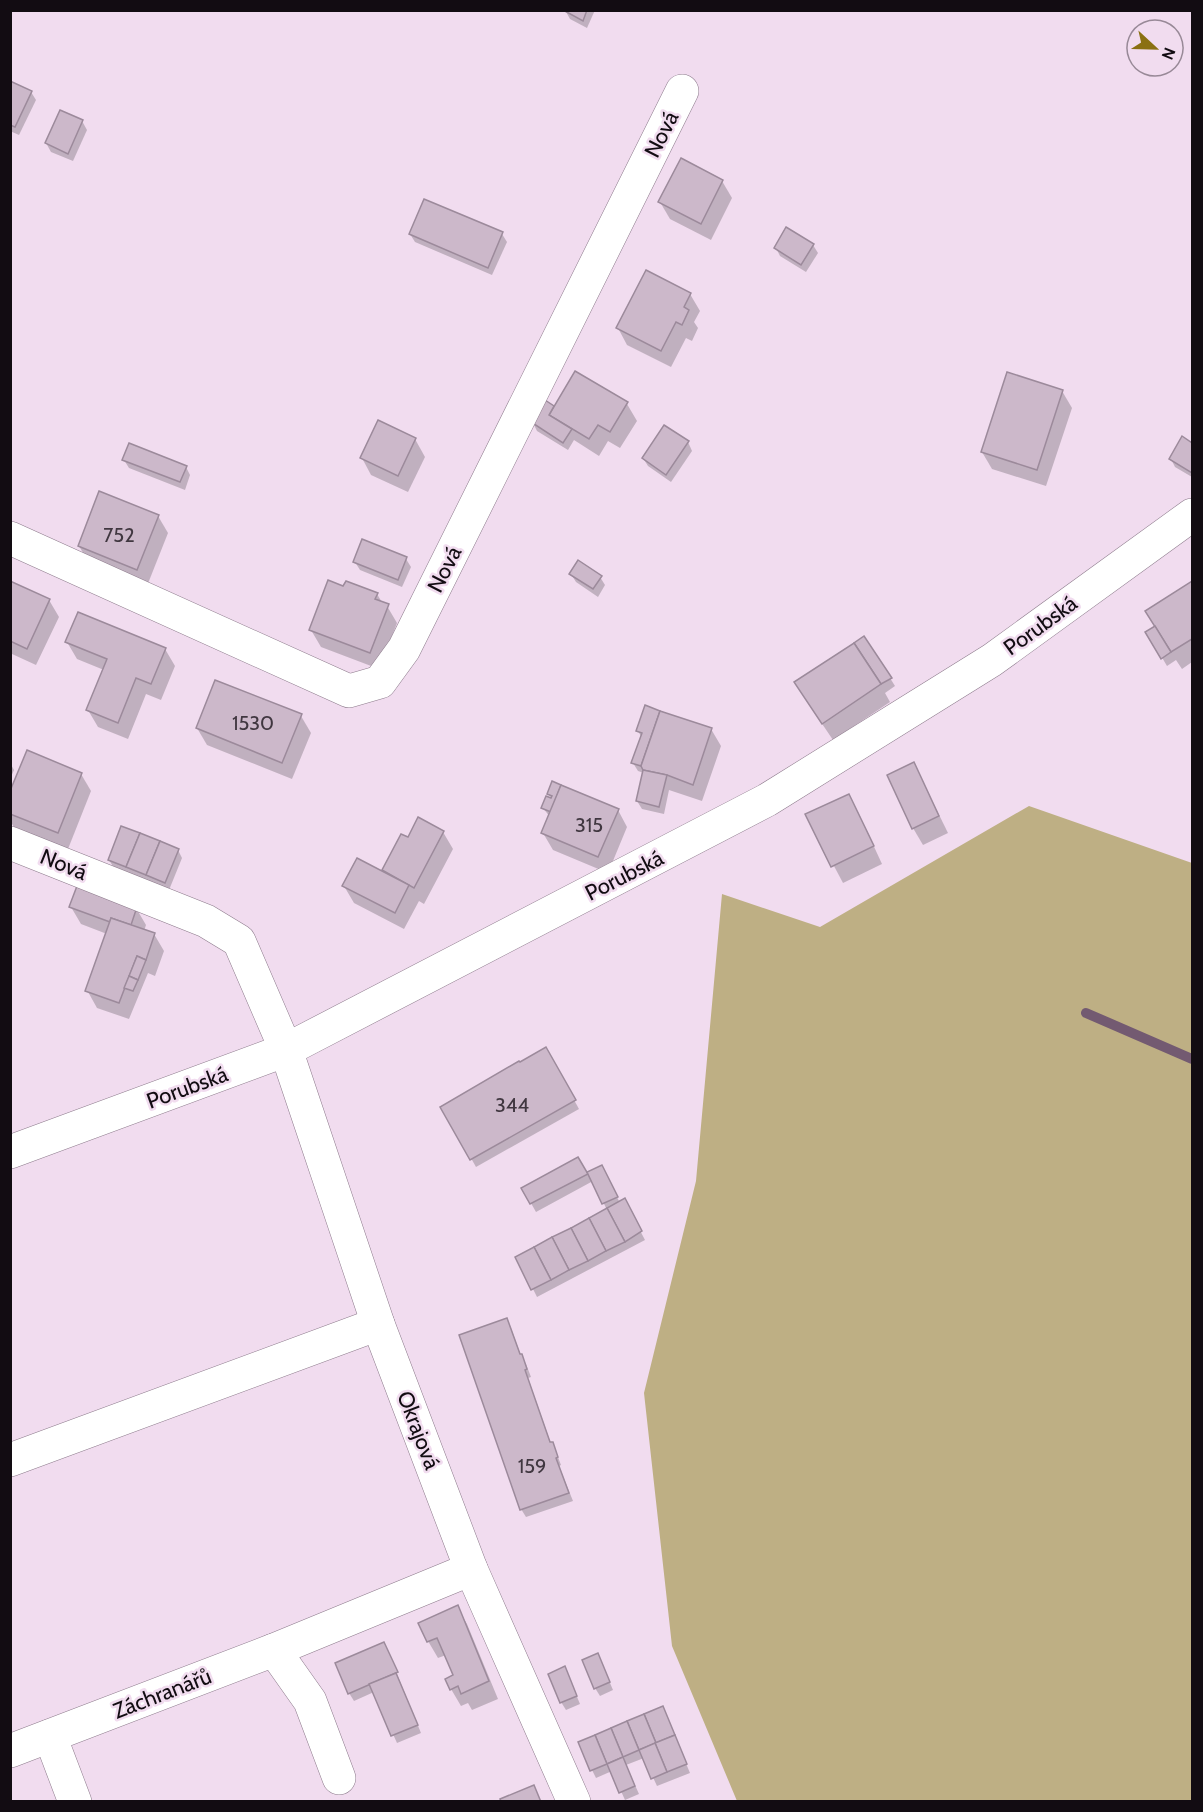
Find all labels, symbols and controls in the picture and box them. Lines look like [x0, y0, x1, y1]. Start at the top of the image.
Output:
north arrow [1125, 18, 1185, 78]
text: N [1158, 45, 1179, 62]
street label: Nová [638, 106, 685, 162]
house number: 752 [103, 523, 135, 547]
street label: Nová [421, 541, 468, 597]
street label: Porubská [998, 589, 1083, 661]
house number: 1530 [232, 711, 274, 735]
house number: 315 [575, 813, 603, 837]
street label: Nová [36, 843, 92, 886]
street label: Porubská [580, 844, 668, 907]
street label: Porubská [143, 1060, 232, 1115]
house number: 344 [495, 1093, 529, 1117]
street label: Okrajová [391, 1387, 446, 1474]
house number: 159 [518, 1454, 546, 1478]
street label: Záchranářů [109, 1662, 215, 1725]

